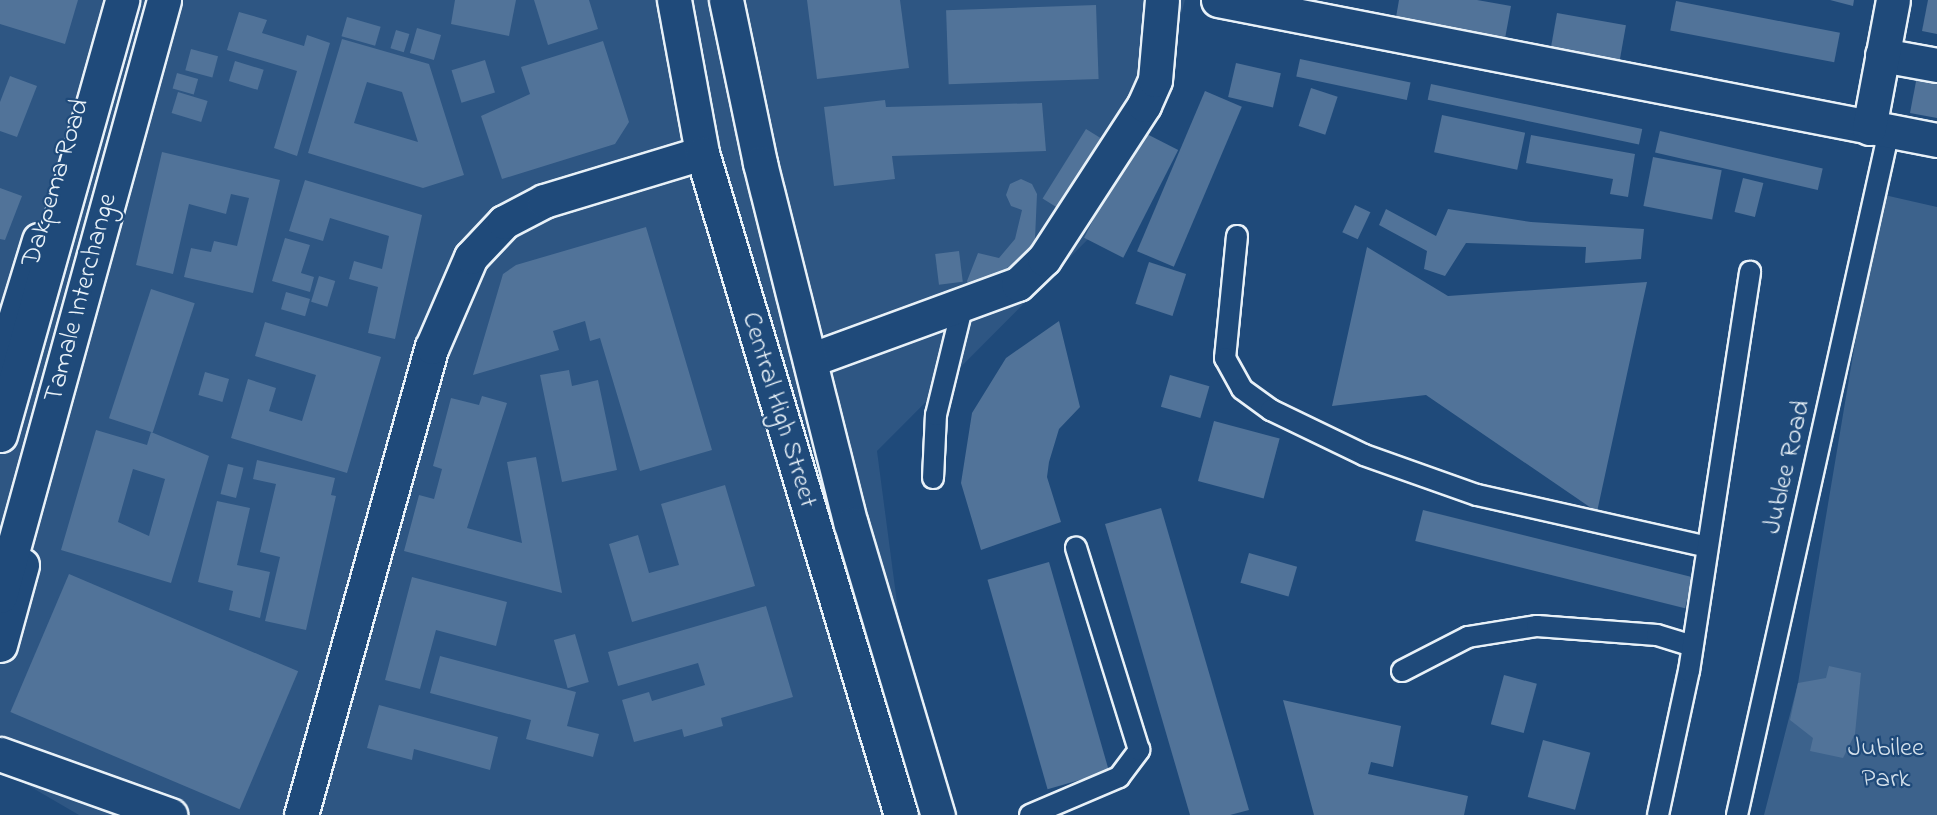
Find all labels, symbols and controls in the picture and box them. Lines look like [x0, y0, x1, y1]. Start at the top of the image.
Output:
street label: Dakpema Road [15, 95, 97, 271]
street label: Tamale Interchange [38, 190, 124, 406]
street label: Central High Street [734, 308, 824, 512]
street label: Jublee Road [1756, 397, 1818, 537]
park label: Jubilee Park [1848, 732, 1924, 795]

